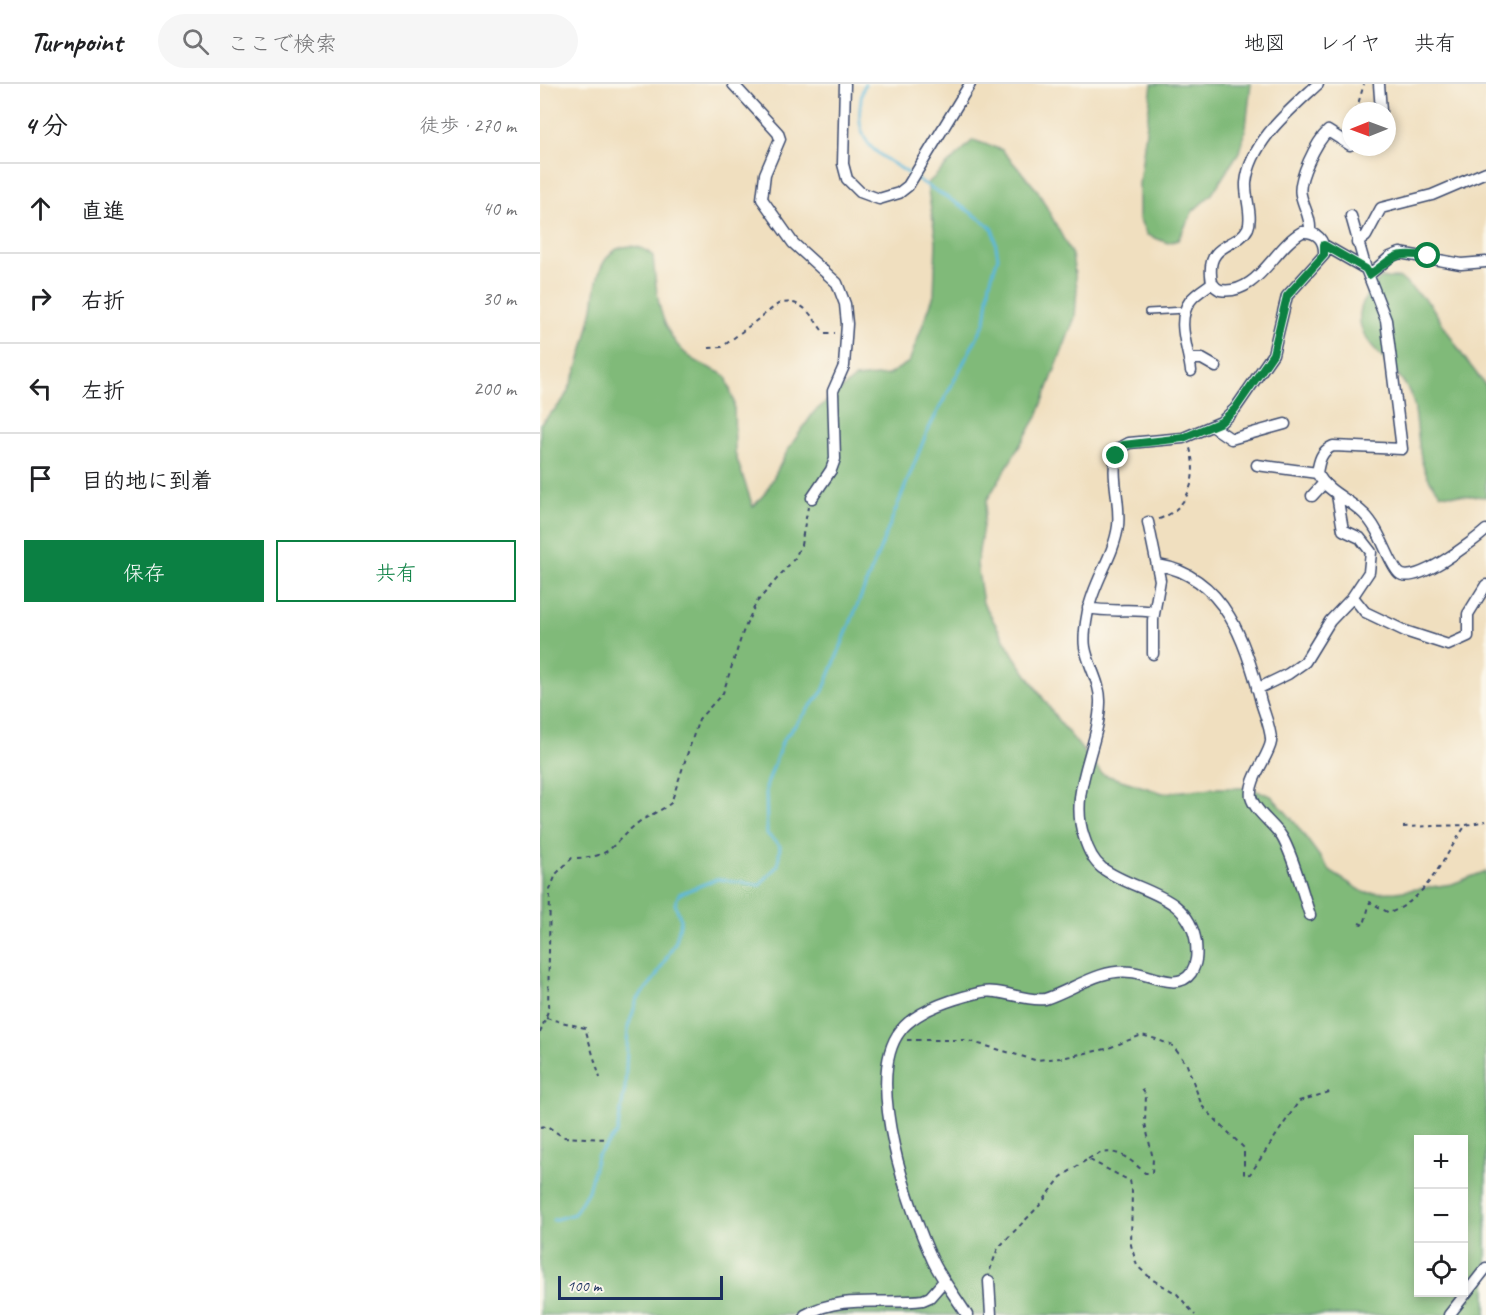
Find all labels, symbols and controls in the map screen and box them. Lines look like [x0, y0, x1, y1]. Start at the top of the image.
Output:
search box [158, 14, 578, 68]
text: Turnpoint [30, 24, 122, 59]
icon: search [179, 25, 212, 58]
text: ここで検索 [227, 30, 337, 58]
text: 地図 [1244, 30, 1286, 56]
text: レイヤ [1319, 30, 1381, 56]
text: 共有 [1414, 30, 1456, 56]
north arrow [1342, 102, 1396, 156]
text: 4 分 [24, 109, 68, 142]
text: 徒歩 · 270 m [420, 113, 516, 138]
icon: ahead [24, 192, 57, 225]
text: 40 m [482, 196, 516, 221]
text: 直進 [81, 197, 125, 225]
route start [1414, 242, 1440, 268]
icon: right [24, 282, 57, 315]
text: 30 m [482, 286, 516, 311]
text: 右折 [81, 287, 125, 315]
icon: left [24, 372, 57, 405]
text: 200 m [473, 376, 516, 401]
text: 左折 [81, 377, 125, 405]
route end [1102, 442, 1128, 468]
icon: arrive [24, 462, 57, 495]
text: 目的地に到着 [81, 467, 213, 495]
button: 保存 [24, 540, 264, 602]
button: 共有 [276, 540, 516, 602]
map controls [1414, 1135, 1468, 1297]
button: + [1414, 1135, 1468, 1189]
button: − [1414, 1189, 1468, 1243]
button: locate [1414, 1243, 1468, 1297]
scale bar [558, 1273, 723, 1300]
text: 100 m [567, 1276, 601, 1296]

